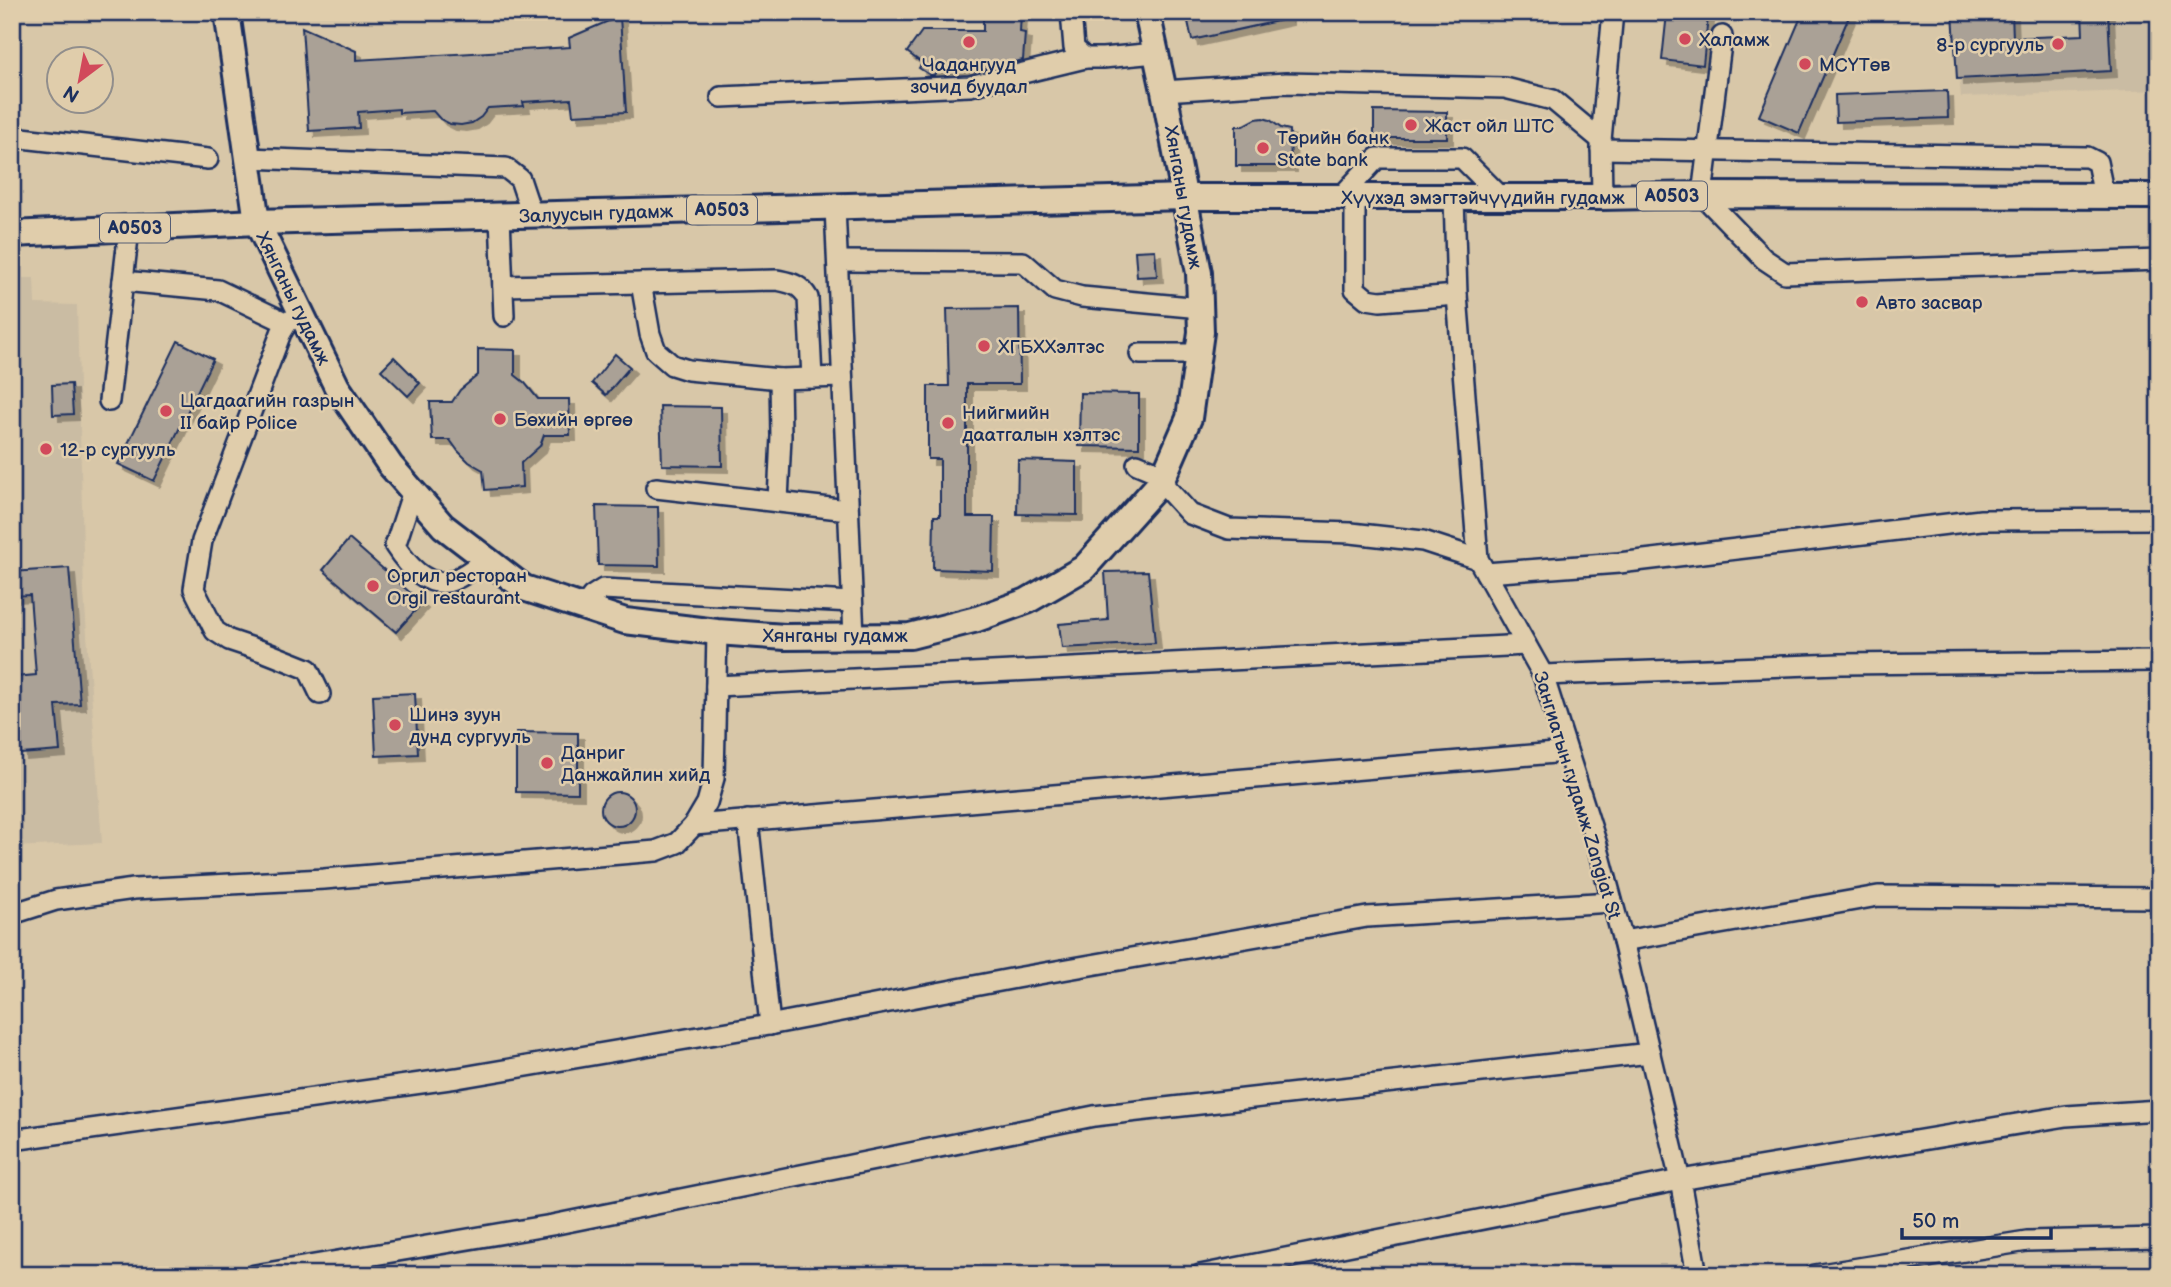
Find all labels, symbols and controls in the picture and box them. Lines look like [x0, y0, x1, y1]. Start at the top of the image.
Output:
place label: Халамж [1699, 29, 1770, 52]
marker: Халамж [1677, 31, 1693, 47]
marker: Чадангууд зочид буудал [961, 34, 977, 50]
place label: 8-р сургууль [1936, 34, 2045, 57]
marker: 8-р сургууль [2050, 36, 2066, 52]
north arrow [46, 46, 116, 116]
place label: Чадангууд зочид буудал [910, 54, 1028, 99]
place label: МСҮТөв [1819, 54, 1890, 77]
marker: МСҮТөв [1797, 56, 1813, 72]
text: N [60, 80, 84, 107]
place label: Жаст ойл ШТС [1425, 115, 1554, 138]
marker: Жаст ойл ШТС [1403, 117, 1419, 133]
street label: Хянганы гудамж [1159, 124, 1207, 272]
place label: Төрийн банк State bank [1277, 127, 1389, 172]
marker: Төрийн банк State bank [1255, 140, 1271, 156]
road number: A0503 [1637, 182, 1707, 210]
street label: Хүүхэд эмэгтэйчүүдийн гудамж [1341, 187, 1626, 210]
road number: A0503 [687, 196, 757, 224]
street label: Залуусын гудамж [519, 200, 674, 229]
road number: A0503 [100, 213, 170, 242]
street label: Хянганы гудамж [250, 228, 335, 370]
place label: Авто засвар [1875, 292, 1983, 315]
marker: Авто засвар [1854, 294, 1870, 310]
place label: ХГБХХэлтэс [998, 336, 1105, 359]
marker: ХГБХХэлтэс [976, 338, 992, 354]
place label: Цагдаагийн газрын II байр Police [180, 390, 354, 435]
place label: Нийгмийн даатгалын хэлтэс [962, 402, 1121, 447]
marker: Цагдаагийн газрын II байр Police [158, 403, 174, 419]
place label: Бөхийн өргөө [514, 409, 633, 432]
marker: Бөхийн өргөө [492, 411, 508, 427]
marker: Нийгмийн даатгалын хэлтэс [940, 415, 956, 431]
place label: 12-р сургууль [60, 439, 176, 462]
marker: 12-р сургууль [38, 441, 54, 457]
place label: Оргил ресторан Orgil restaurant [387, 565, 527, 610]
marker: Оргил ресторан Orgil restaurant [365, 578, 381, 594]
street label: Хянганы гудамж [762, 625, 908, 648]
street label: Зангиатын гудамж Zangiat St [1528, 669, 1625, 922]
place label: Шинэ зуун дунд сургууль [409, 704, 531, 749]
marker: Шинэ зуун дунд сургууль [387, 717, 403, 733]
place label: Данриг Данжайлин хийд [561, 742, 711, 787]
marker: Данриг Данжайлин хийд [539, 755, 555, 771]
scale bar [1902, 1196, 2050, 1240]
text: 50 m [1912, 1209, 1959, 1234]

